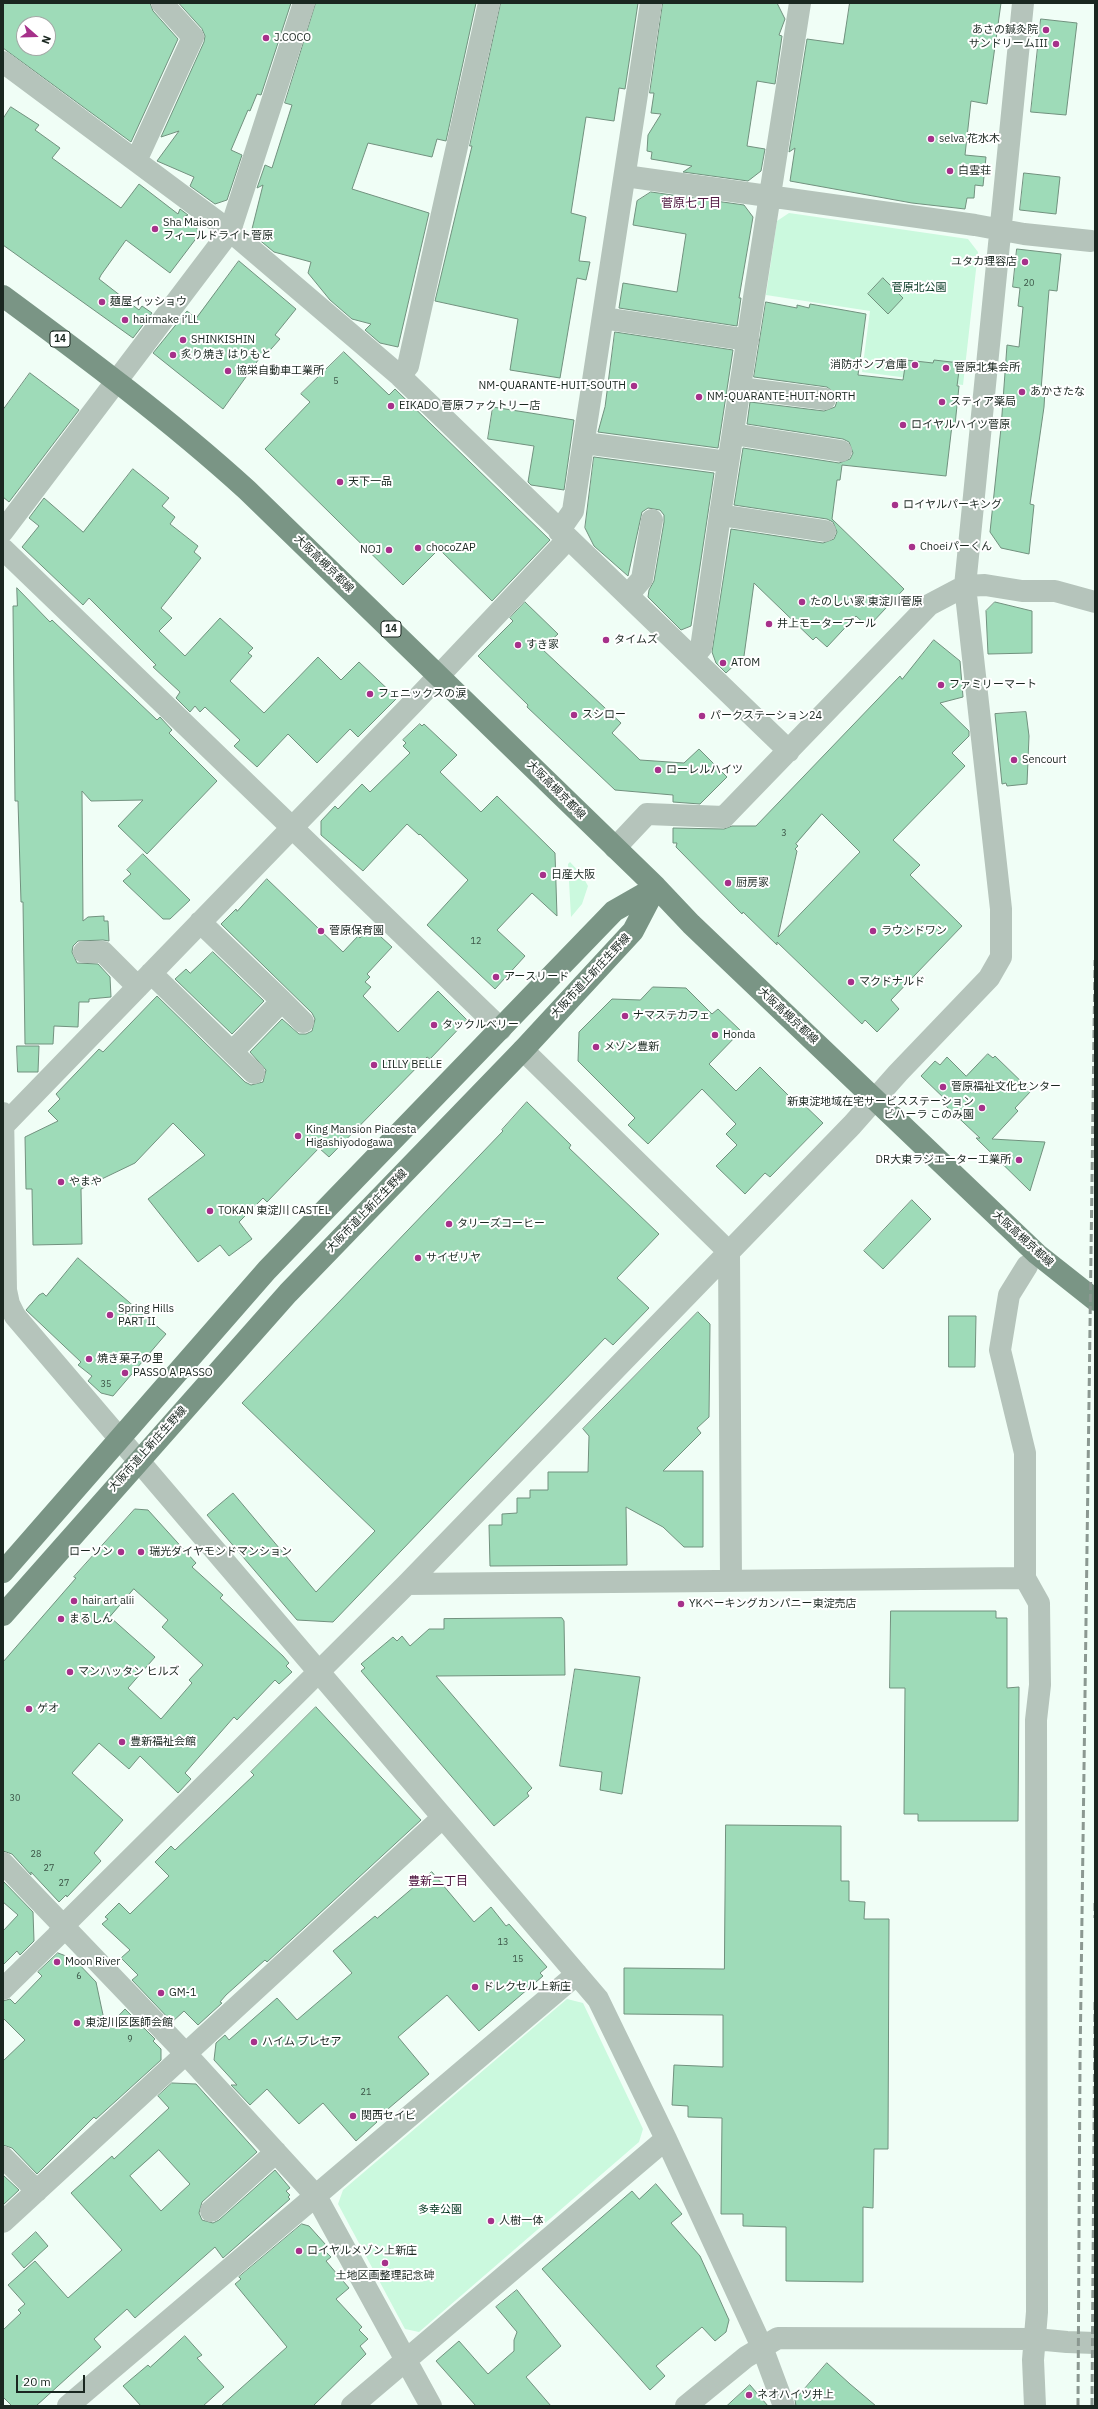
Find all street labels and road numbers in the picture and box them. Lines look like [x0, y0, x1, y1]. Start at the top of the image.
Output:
road number: 14 [50, 331, 70, 347]
street label: 大阪高槻京都線 [292, 533, 356, 595]
road number: 14 [381, 621, 401, 637]
street label: 大阪高槻京都線 [524, 758, 588, 822]
street label: 大阪市道上新庄生野線 [549, 931, 633, 1021]
street label: 大阪高槻京都線 [755, 985, 821, 1047]
street label: 大阪市道上新庄生野線 [324, 1167, 410, 1255]
street label: 大阪高槻京都線 [990, 1208, 1056, 1270]
street label: 大阪市道上新庄生野線 [106, 1404, 190, 1494]

